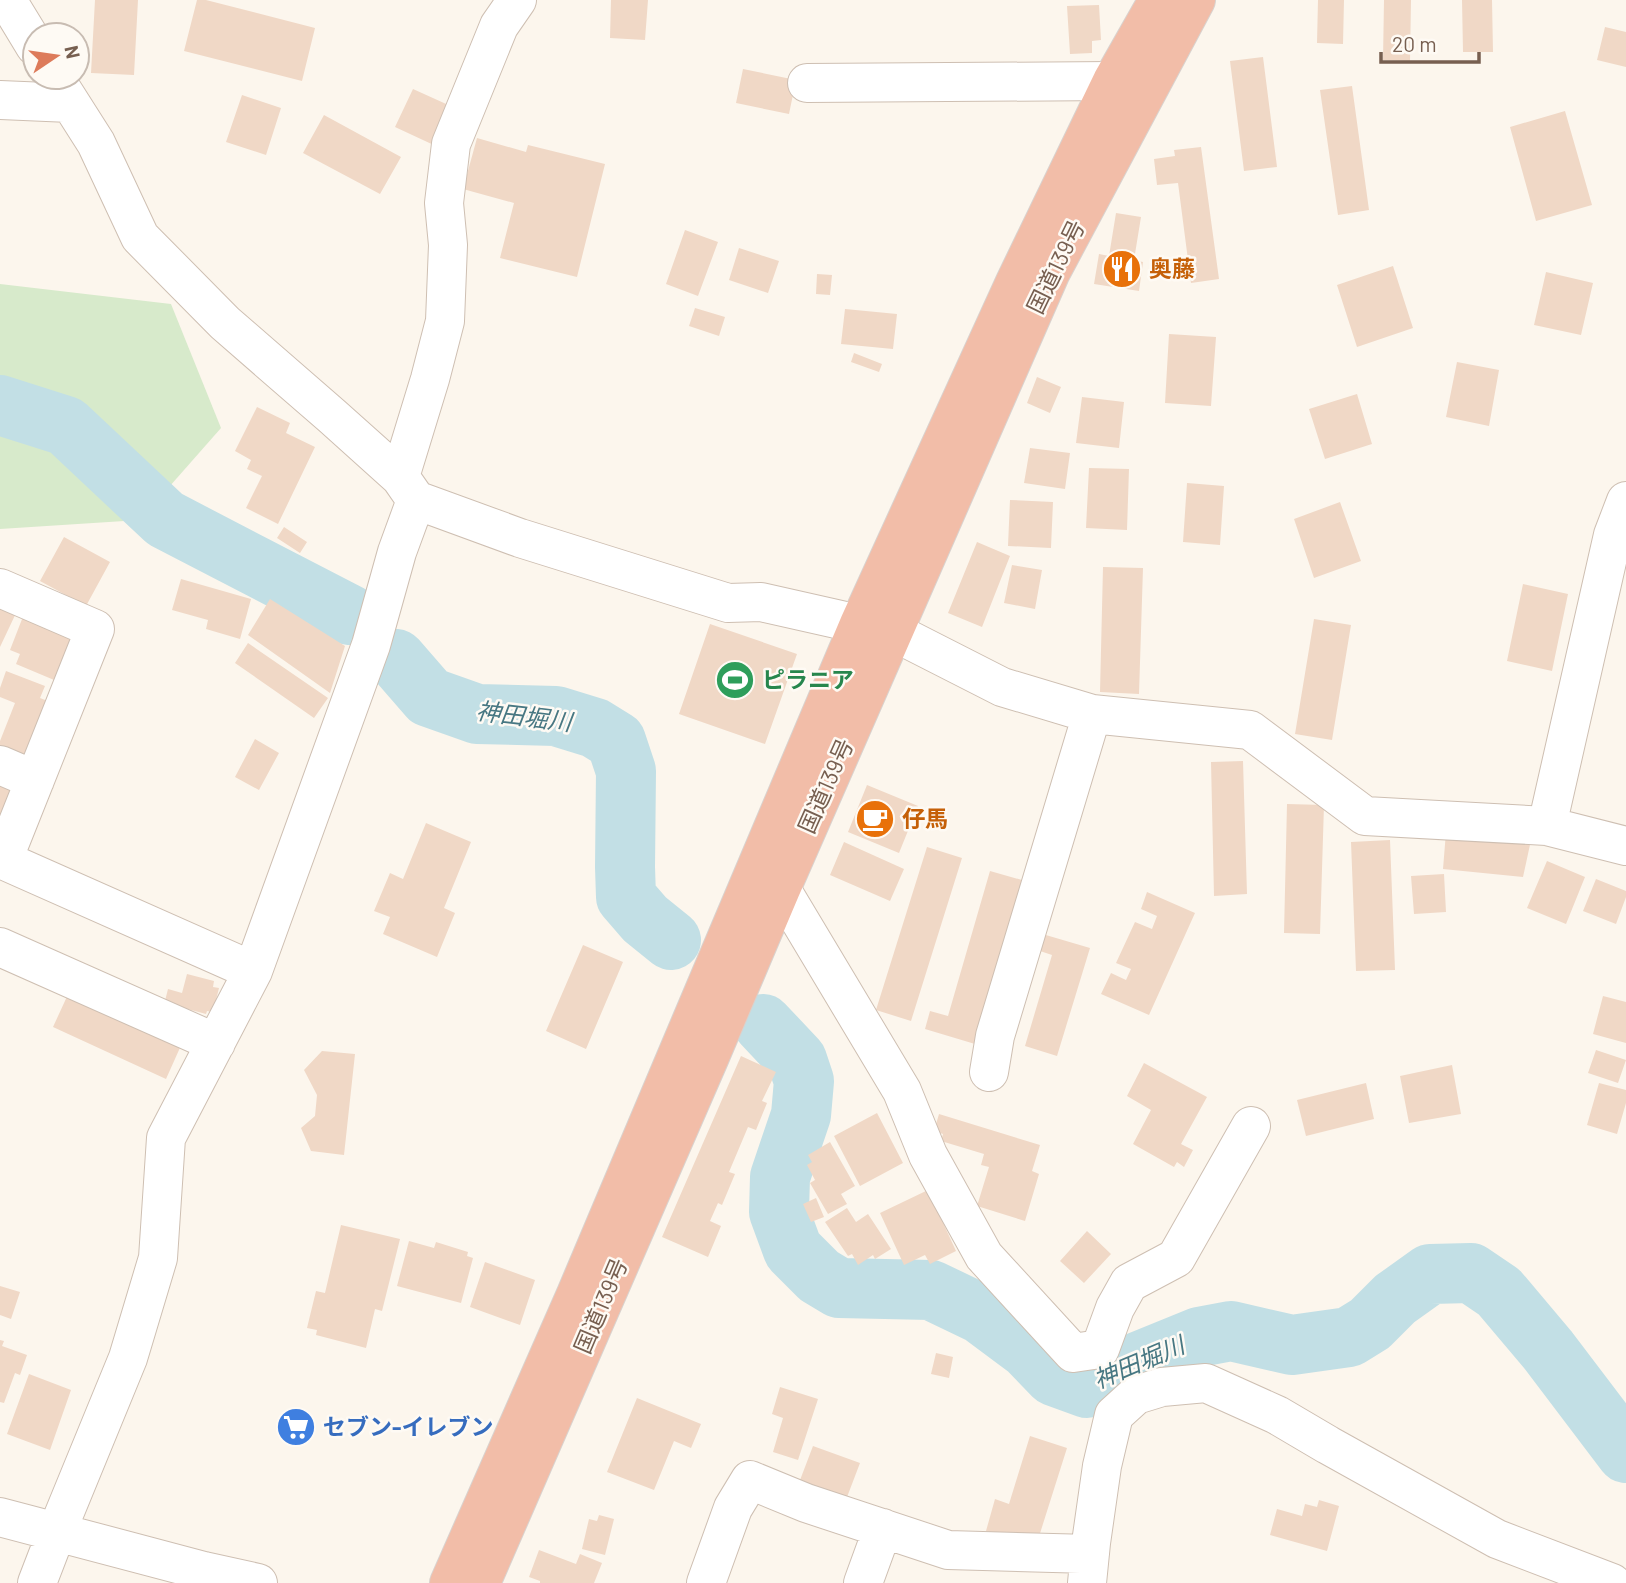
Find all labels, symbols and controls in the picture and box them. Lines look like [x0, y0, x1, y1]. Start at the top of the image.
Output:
north arrow [21, 21, 91, 91]
scale bar [1381, 21, 1479, 65]
text: 20 m [1392, 31, 1437, 56]
text: N [60, 43, 86, 61]
street label: 国道139号 [1020, 215, 1090, 318]
restaurant icon: 奥藤 [1101, 248, 1143, 290]
place label: 奥藤 [1149, 254, 1195, 282]
sports icon: ピラニア [714, 659, 756, 701]
place label: ピラニア [762, 665, 854, 693]
water label: 神田堀川 [475, 695, 577, 736]
street label: 国道139号 [792, 734, 858, 837]
cafe icon: 仔馬 [854, 798, 896, 840]
place label: 仔馬 [902, 804, 948, 832]
street label: 国道139号 [567, 1254, 633, 1358]
water label: 神田堀川 [1089, 1328, 1191, 1394]
supermarket icon: セブン-イレブン [275, 1406, 317, 1448]
place label: セブン-イレブン [323, 1412, 493, 1440]

